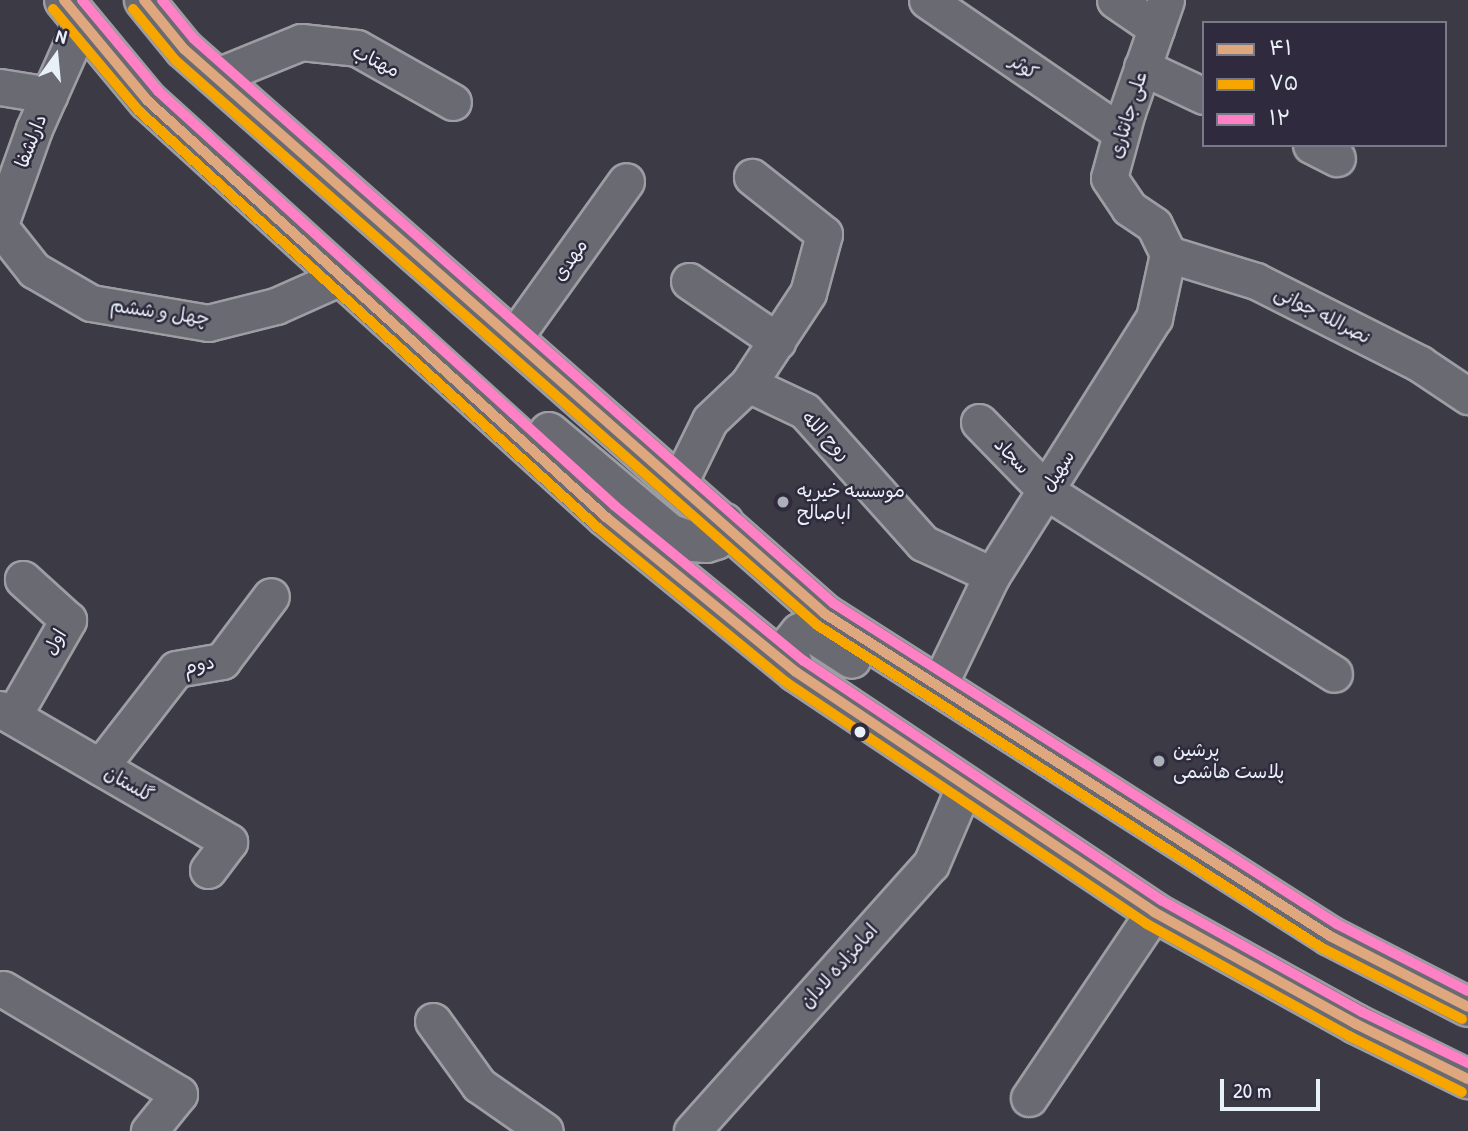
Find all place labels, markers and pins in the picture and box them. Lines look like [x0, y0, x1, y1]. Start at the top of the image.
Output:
place label: موسسه خیریه اباصالح [797, 480, 905, 524]
marker: موسسه خیریه اباصالح [775, 494, 791, 510]
unlabelled marker [853, 725, 867, 739]
place label: پرشین پلاست هاشمی [1173, 739, 1284, 783]
marker: پرشین پلاست هاشمی [1151, 753, 1167, 769]

